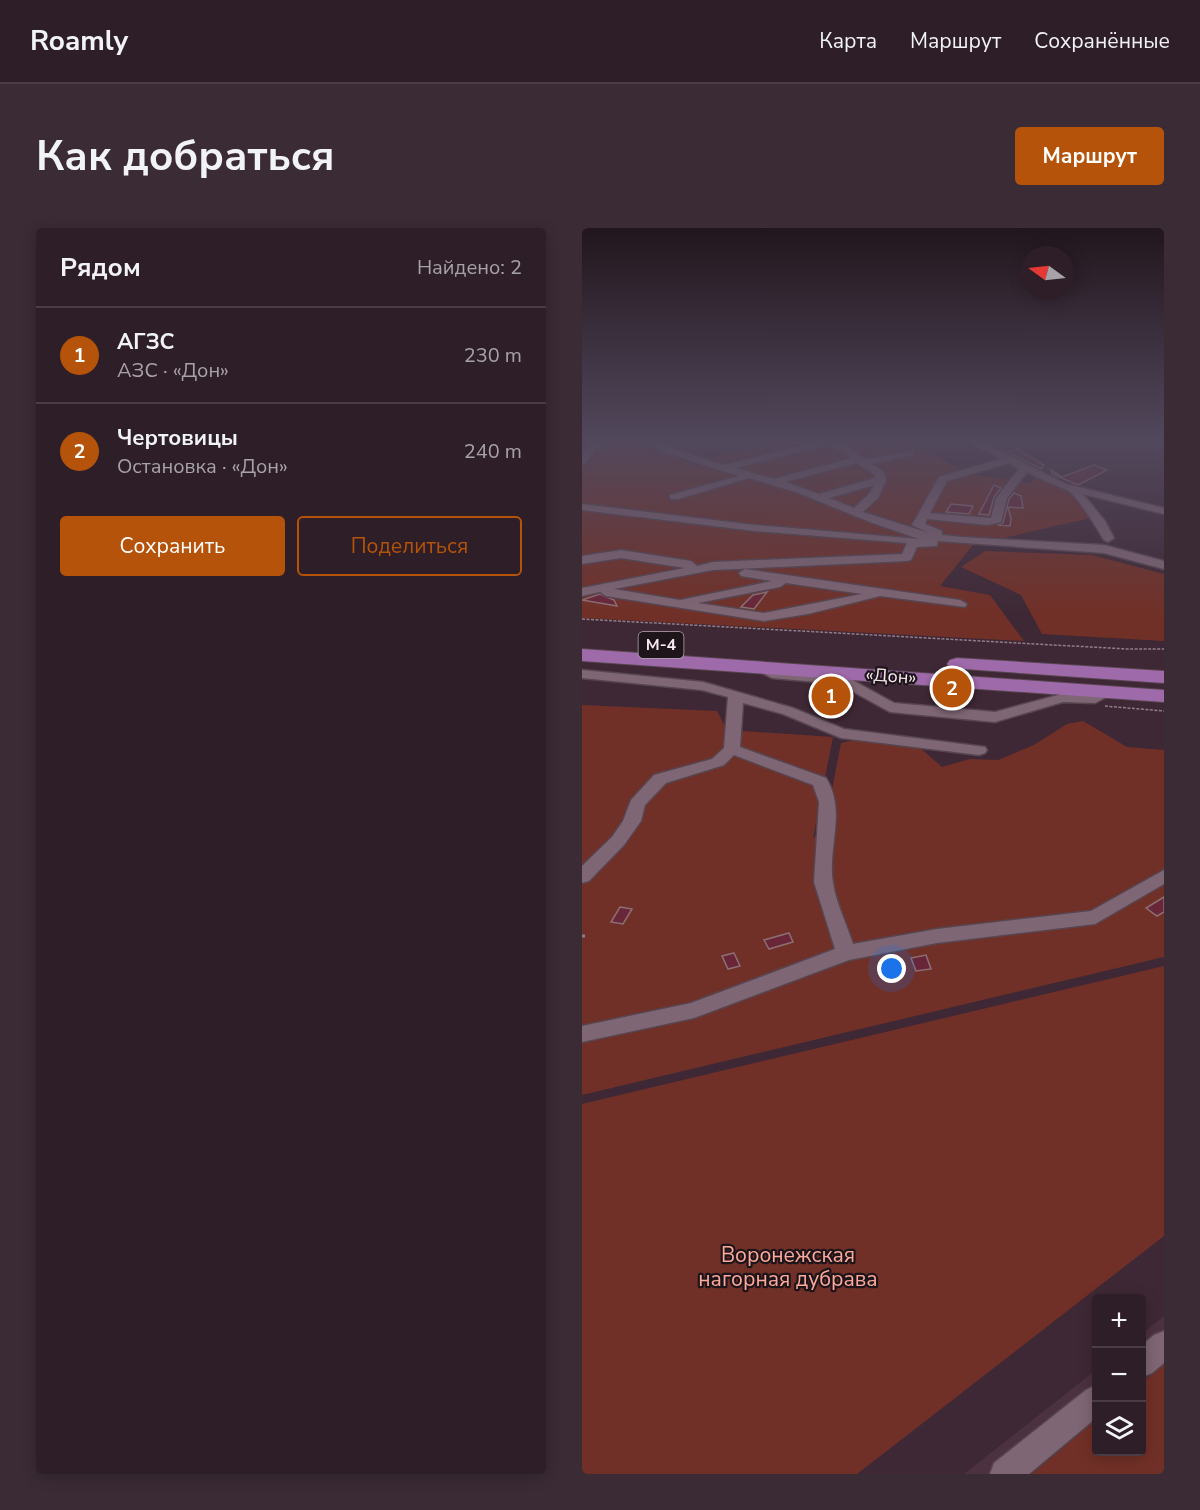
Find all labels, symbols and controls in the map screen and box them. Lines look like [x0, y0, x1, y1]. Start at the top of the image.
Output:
text: Roamly [30, 22, 128, 60]
text: Карта [819, 27, 877, 55]
text: Маршрут [910, 27, 1001, 55]
text: Сохранённые [1034, 27, 1170, 55]
button: Маршрут [1015, 127, 1164, 185]
text: Как добраться [36, 128, 335, 185]
north arrow [1020, 246, 1074, 300]
text: Рядом [60, 250, 141, 285]
text: Найдено: 2 [417, 254, 522, 281]
text: АГЗС [117, 327, 175, 357]
text: 1 [74, 342, 86, 369]
text: 230 m [464, 342, 522, 369]
text: АЗС · «Дон» [117, 357, 229, 384]
text: Чертовицы [117, 423, 238, 453]
text: 2 [74, 438, 86, 465]
text: 240 m [464, 438, 522, 465]
text: Остановка · «Дон» [117, 453, 288, 480]
button: Сохранить [60, 516, 285, 576]
button: Поделиться [297, 516, 522, 576]
road number: М-4 [638, 632, 683, 658]
street label: «Дон» [865, 662, 917, 690]
pin: 2 [932, 666, 971, 710]
pin: 1 [812, 674, 850, 718]
your location [877, 954, 906, 983]
park label: Воронежская нагорная дубрава [698, 1241, 878, 1293]
map controls [1092, 1294, 1146, 1456]
button: + [1092, 1294, 1146, 1348]
button: − [1092, 1348, 1146, 1402]
button: layers [1092, 1402, 1146, 1456]

